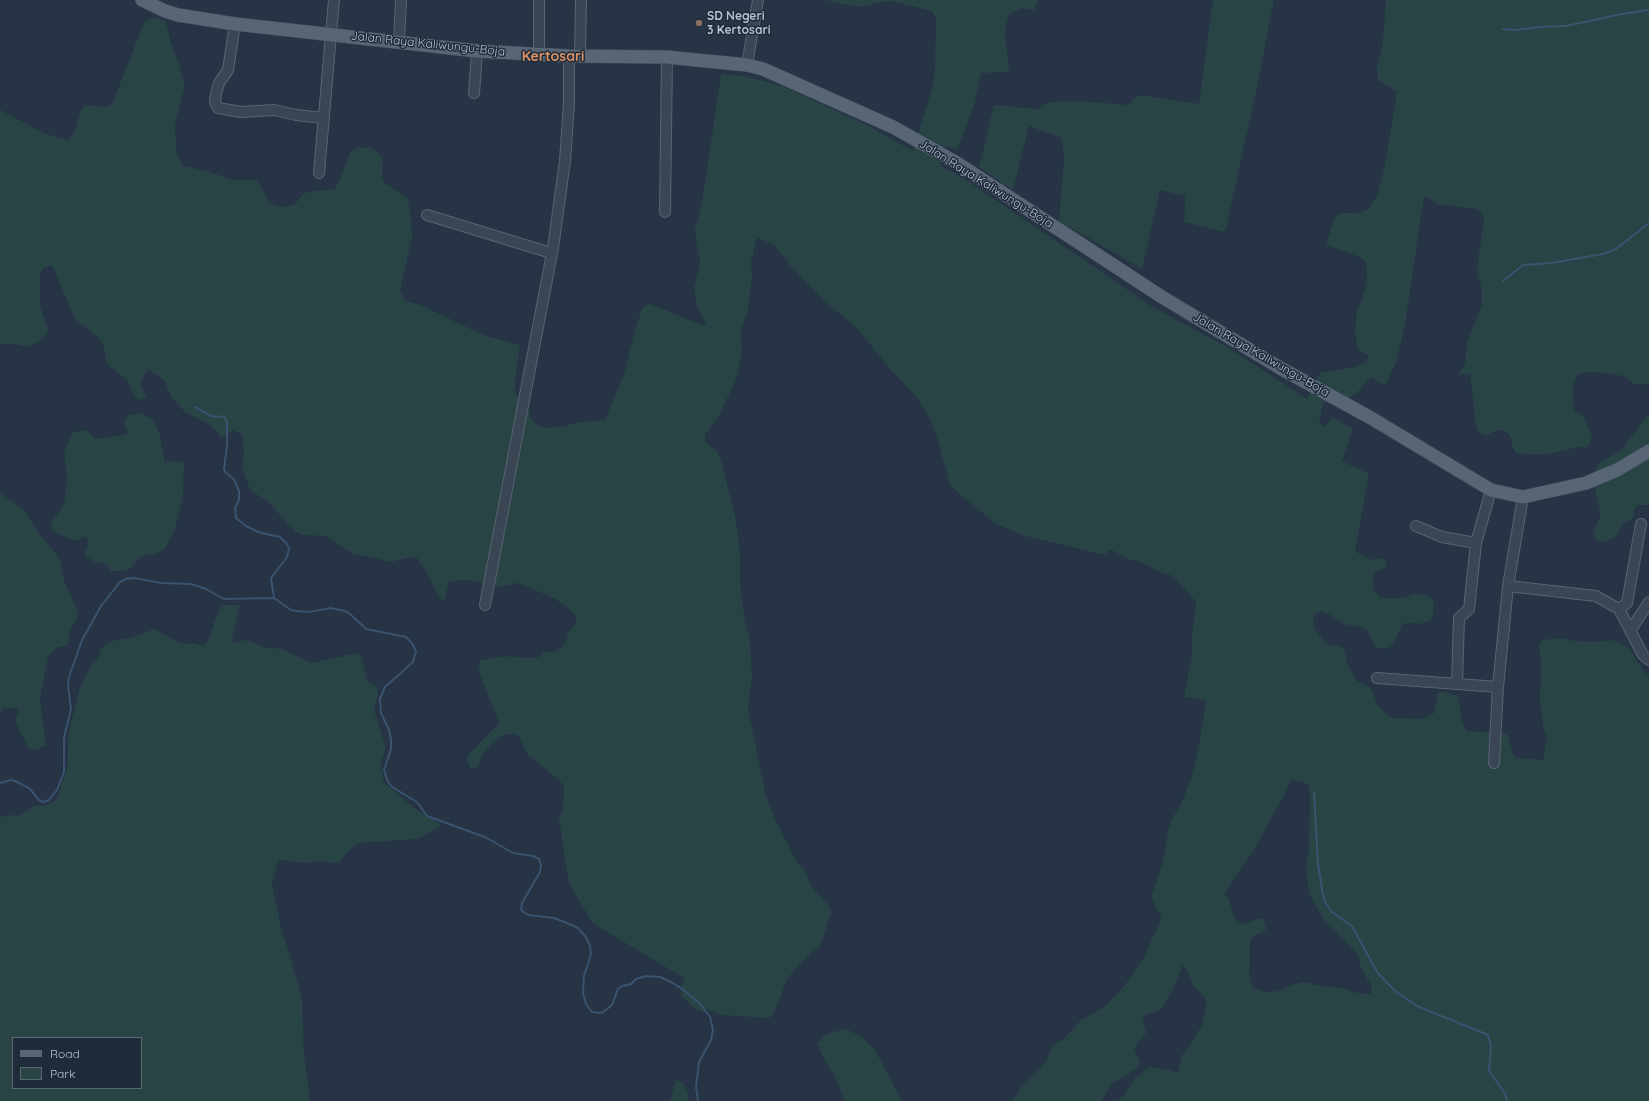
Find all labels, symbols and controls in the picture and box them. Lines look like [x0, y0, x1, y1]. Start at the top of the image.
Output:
place label: SD Negeri 3 Kertosari [707, 9, 770, 37]
marker: SD Negeri 3 Kertosari [694, 18, 704, 28]
street label: Jalan Raya Kaliwungu-Boja [350, 29, 506, 59]
district label: Kertosari [522, 49, 584, 65]
street label: Jalan Raya Kaliwungu-Boja [916, 137, 1056, 231]
street label: Jalan Raya Kaliwungu-Boja [1190, 310, 1332, 400]
legend [12, 1037, 142, 1089]
text: Road [50, 1046, 80, 1061]
text: Park [50, 1066, 75, 1081]

